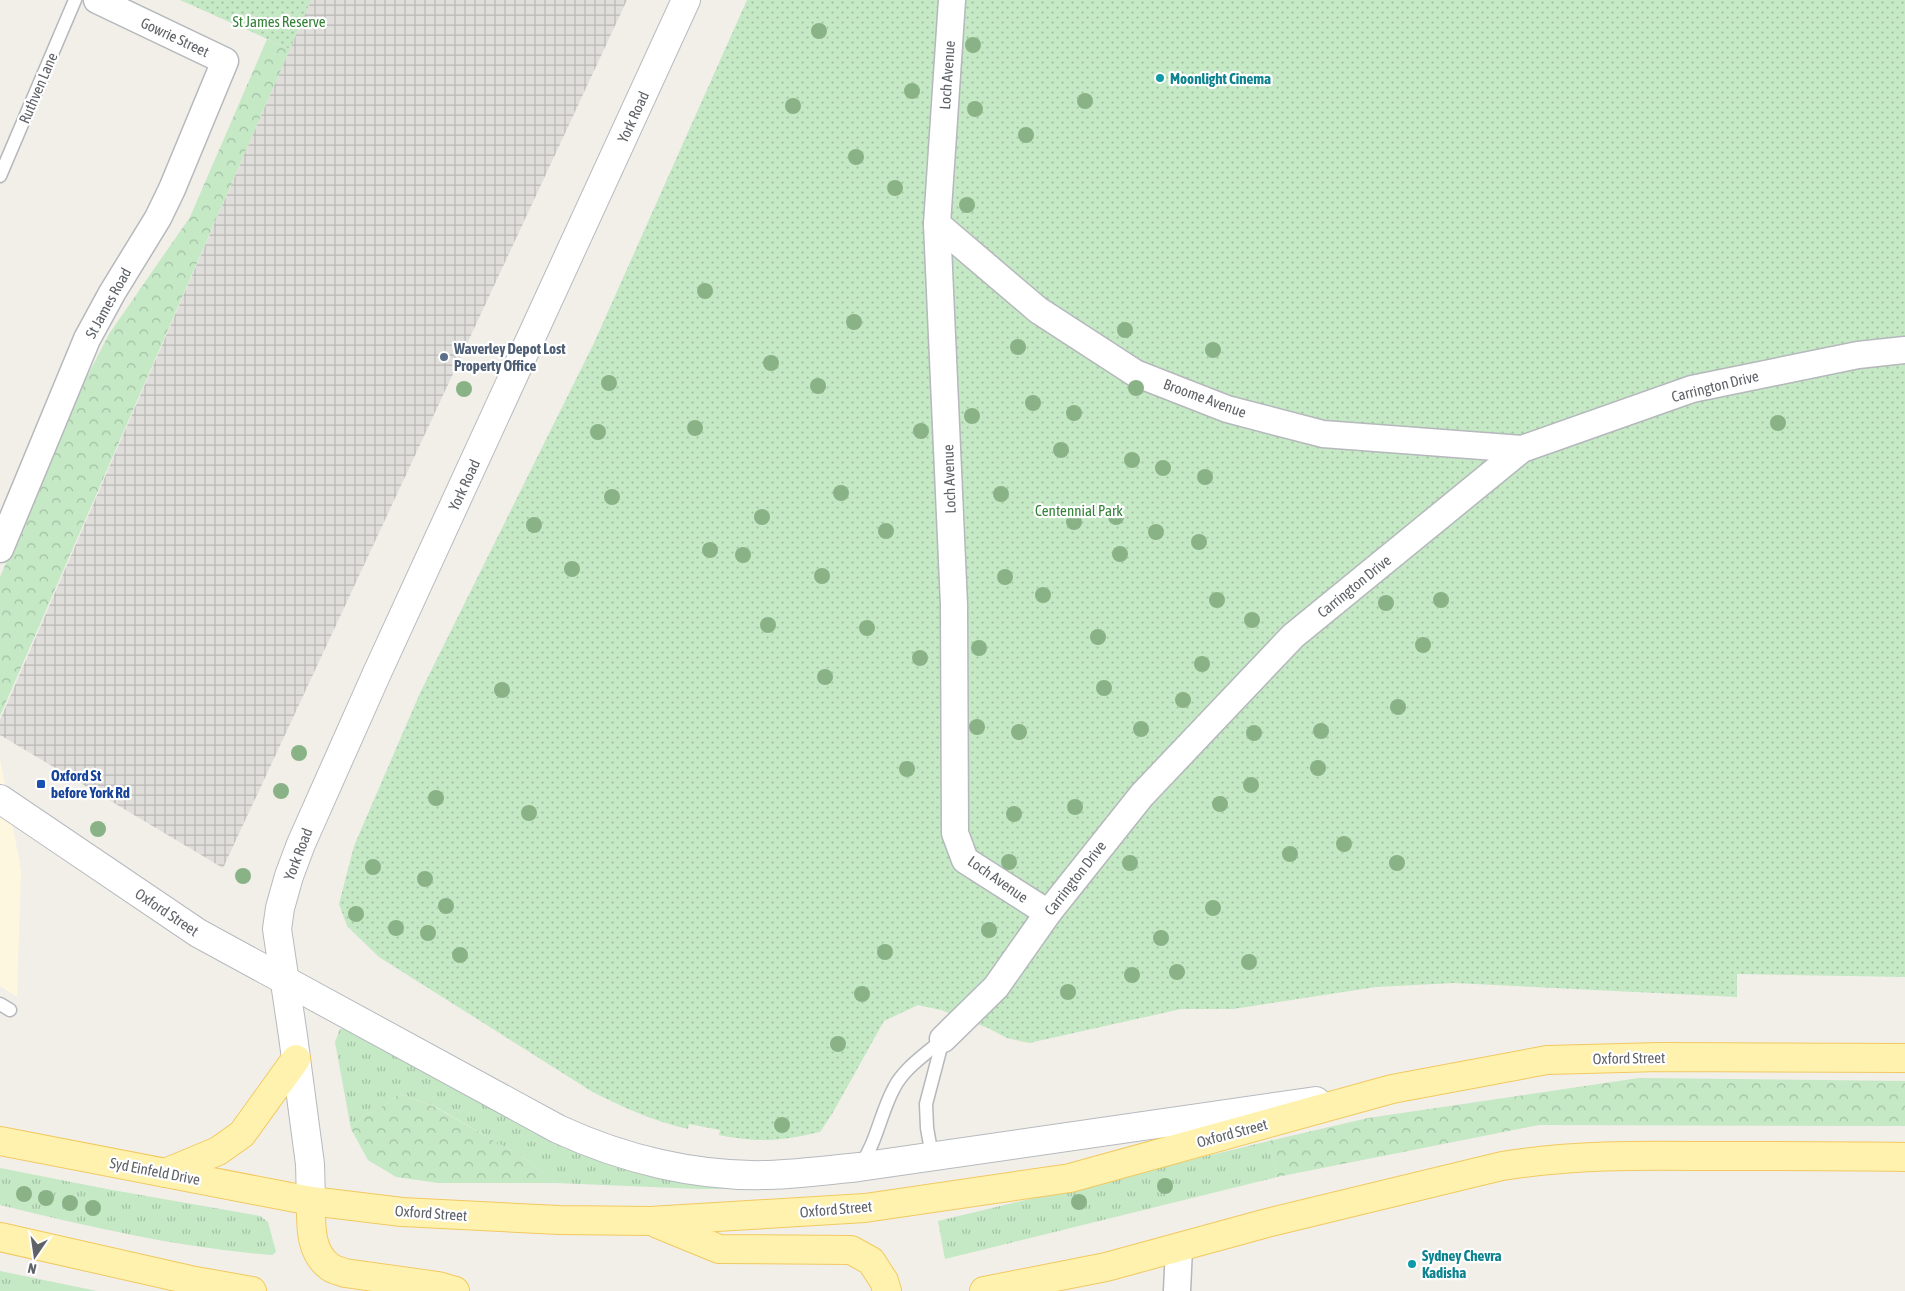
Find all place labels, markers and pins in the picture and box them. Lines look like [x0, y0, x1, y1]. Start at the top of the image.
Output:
place label: Moonlight Cinema [1170, 70, 1271, 87]
marker: Moonlight Cinema [1154, 72, 1166, 84]
place label: Waverley Depot Lost Property Office [453, 340, 566, 374]
marker: Waverley Depot Lost Property Office [438, 351, 450, 363]
place label: Oxford St before York Rd [51, 767, 130, 801]
marker: Oxford St before York Rd [35, 778, 47, 790]
place label: Sydney Chevra Kadisha [1422, 1247, 1501, 1281]
marker: Sydney Chevra Kadisha [1406, 1258, 1418, 1270]

